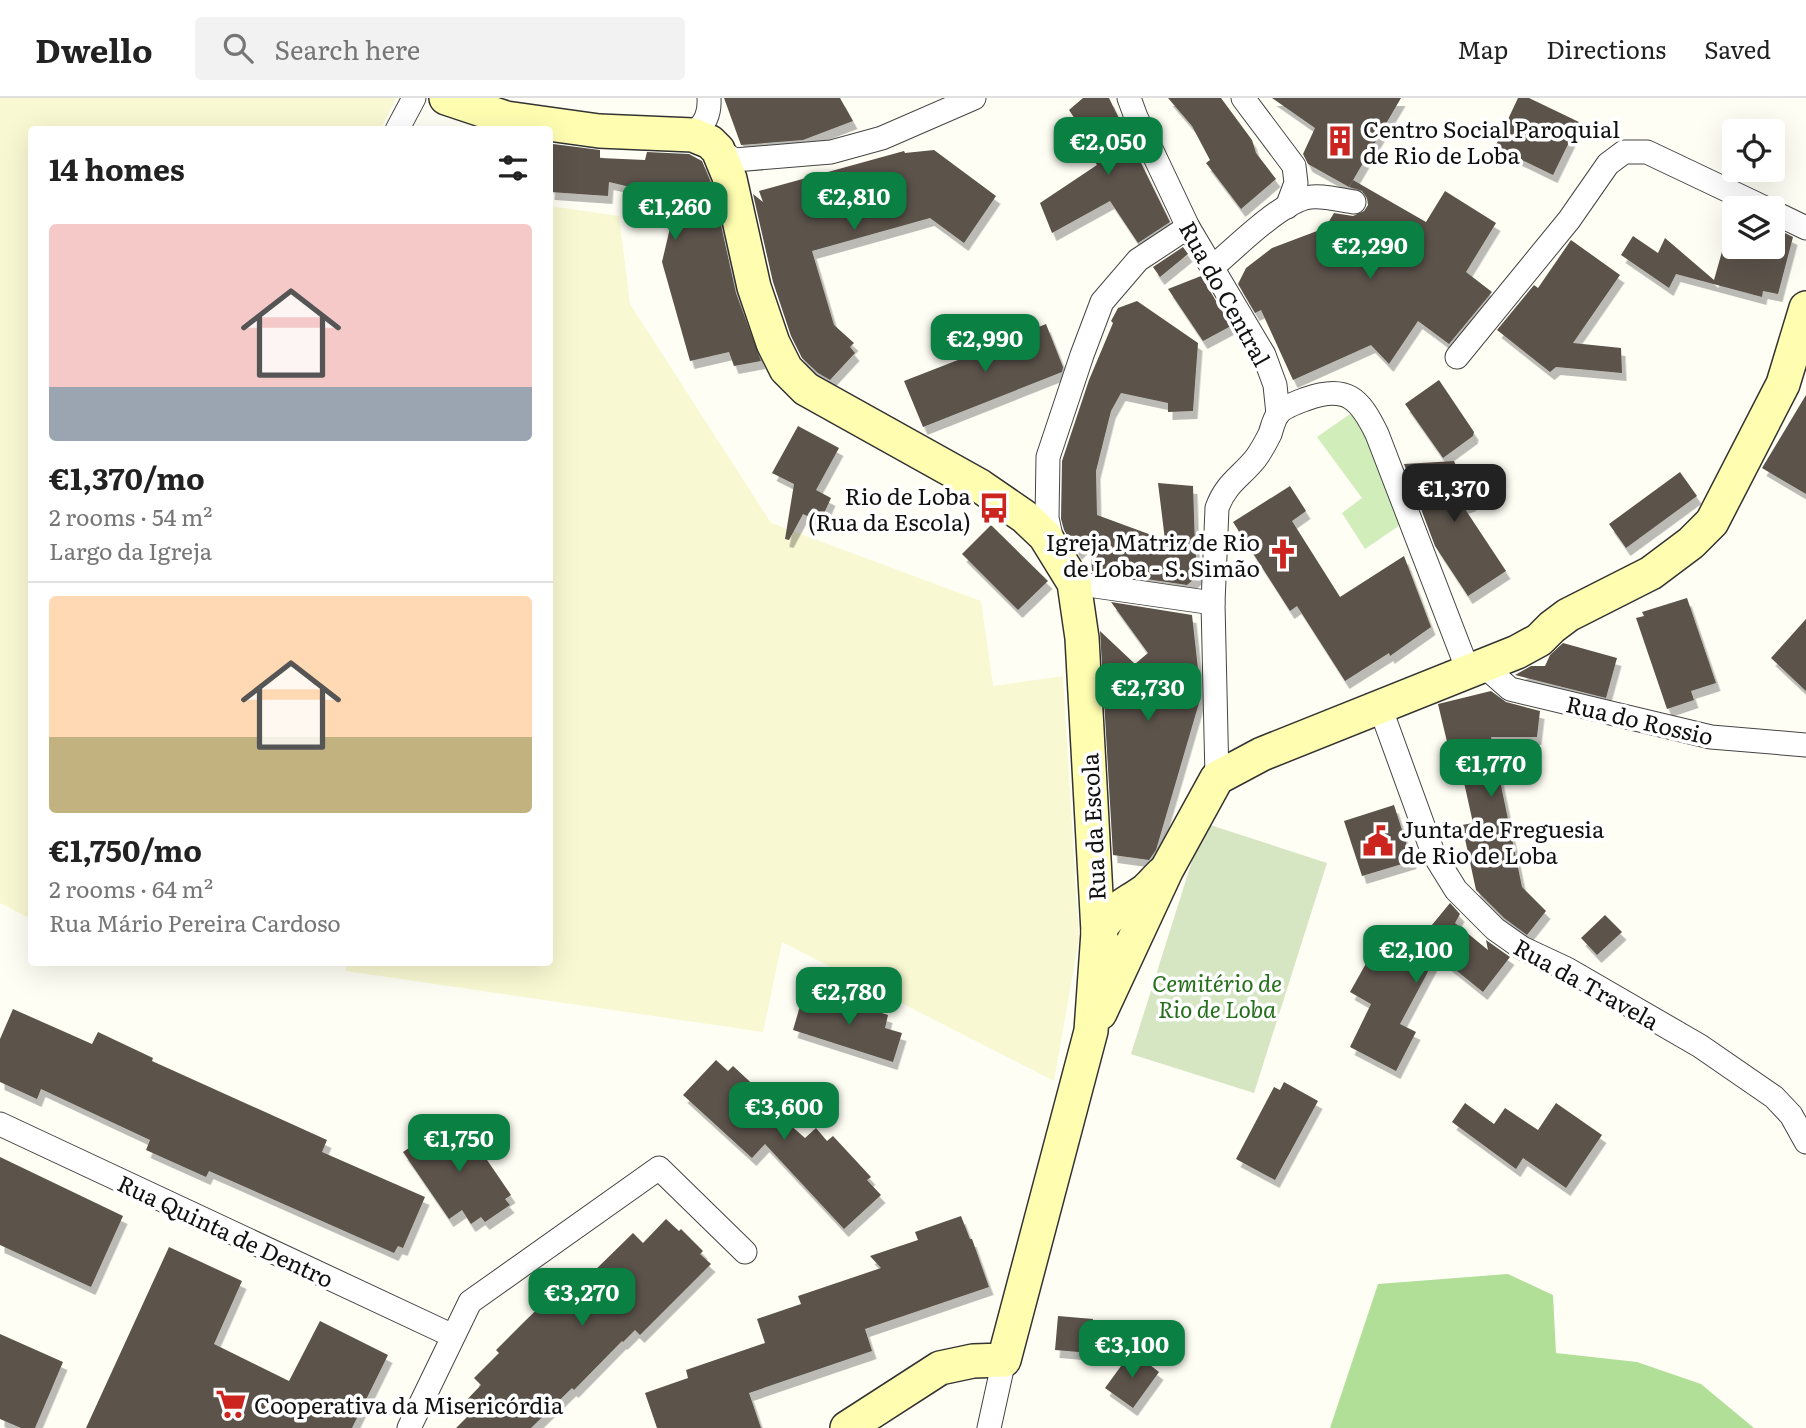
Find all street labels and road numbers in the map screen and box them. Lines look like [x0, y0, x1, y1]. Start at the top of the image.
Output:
street label: Rua do Central [1172, 214, 1280, 372]
street label: Rua do Rossio [1563, 686, 1717, 752]
street label: Rua da Escola [1071, 752, 1113, 902]
street label: Rua da Travela [1508, 929, 1667, 1037]
street label: Rua Quinta de Dentro [112, 1165, 340, 1295]

